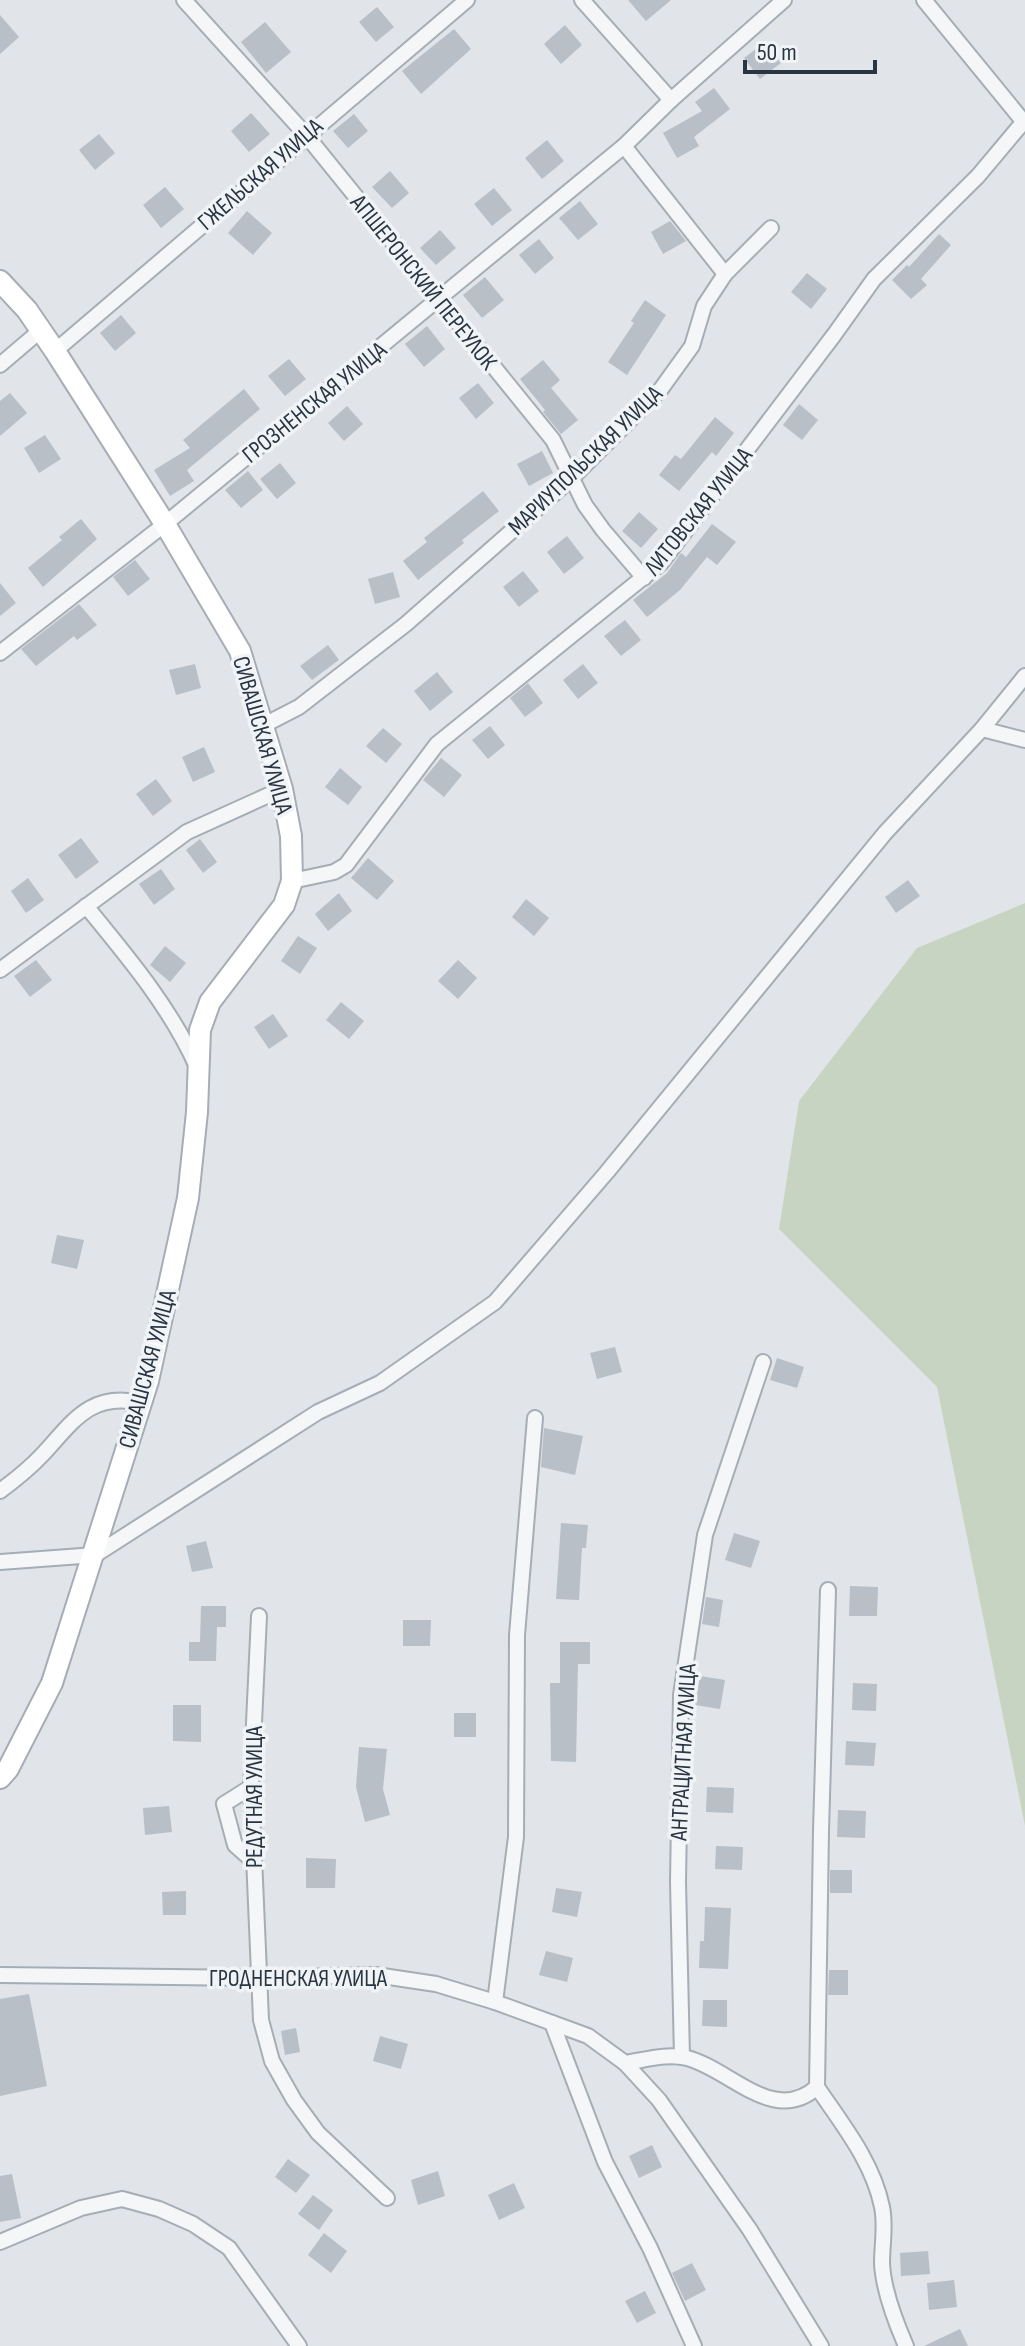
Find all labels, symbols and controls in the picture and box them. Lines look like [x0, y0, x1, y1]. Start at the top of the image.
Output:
scale bar [745, 24, 875, 74]
text: 50 m [757, 38, 797, 67]
street label: ГЖЕЛЬСКАЯ УЛИЦА [192, 112, 329, 237]
street label: АПШЕРОНСКИЙ ПЕРЕУЛОК [343, 188, 503, 376]
street label: ГРОЗНЕНСКАЯ УЛИЦА [236, 335, 393, 469]
street label: МАРИУПОЛЬСКАЯ УЛИЦА [502, 379, 669, 541]
street label: ЛИТОВСКАЯ УЛИЦА [637, 441, 759, 582]
street label: СИВАШСКАЯ УЛИЦА [226, 653, 299, 818]
street label: СИВАШСКАЯ УЛИЦА [112, 1286, 183, 1452]
street label: АНТРАЦИТНАЯ УЛИЦА [664, 1662, 703, 1842]
street label: РЕДУТНАЯ УЛИЦА [240, 1725, 269, 1868]
street label: ГРОДНЕНСКАЯ УЛИЦА [209, 1964, 388, 1993]

